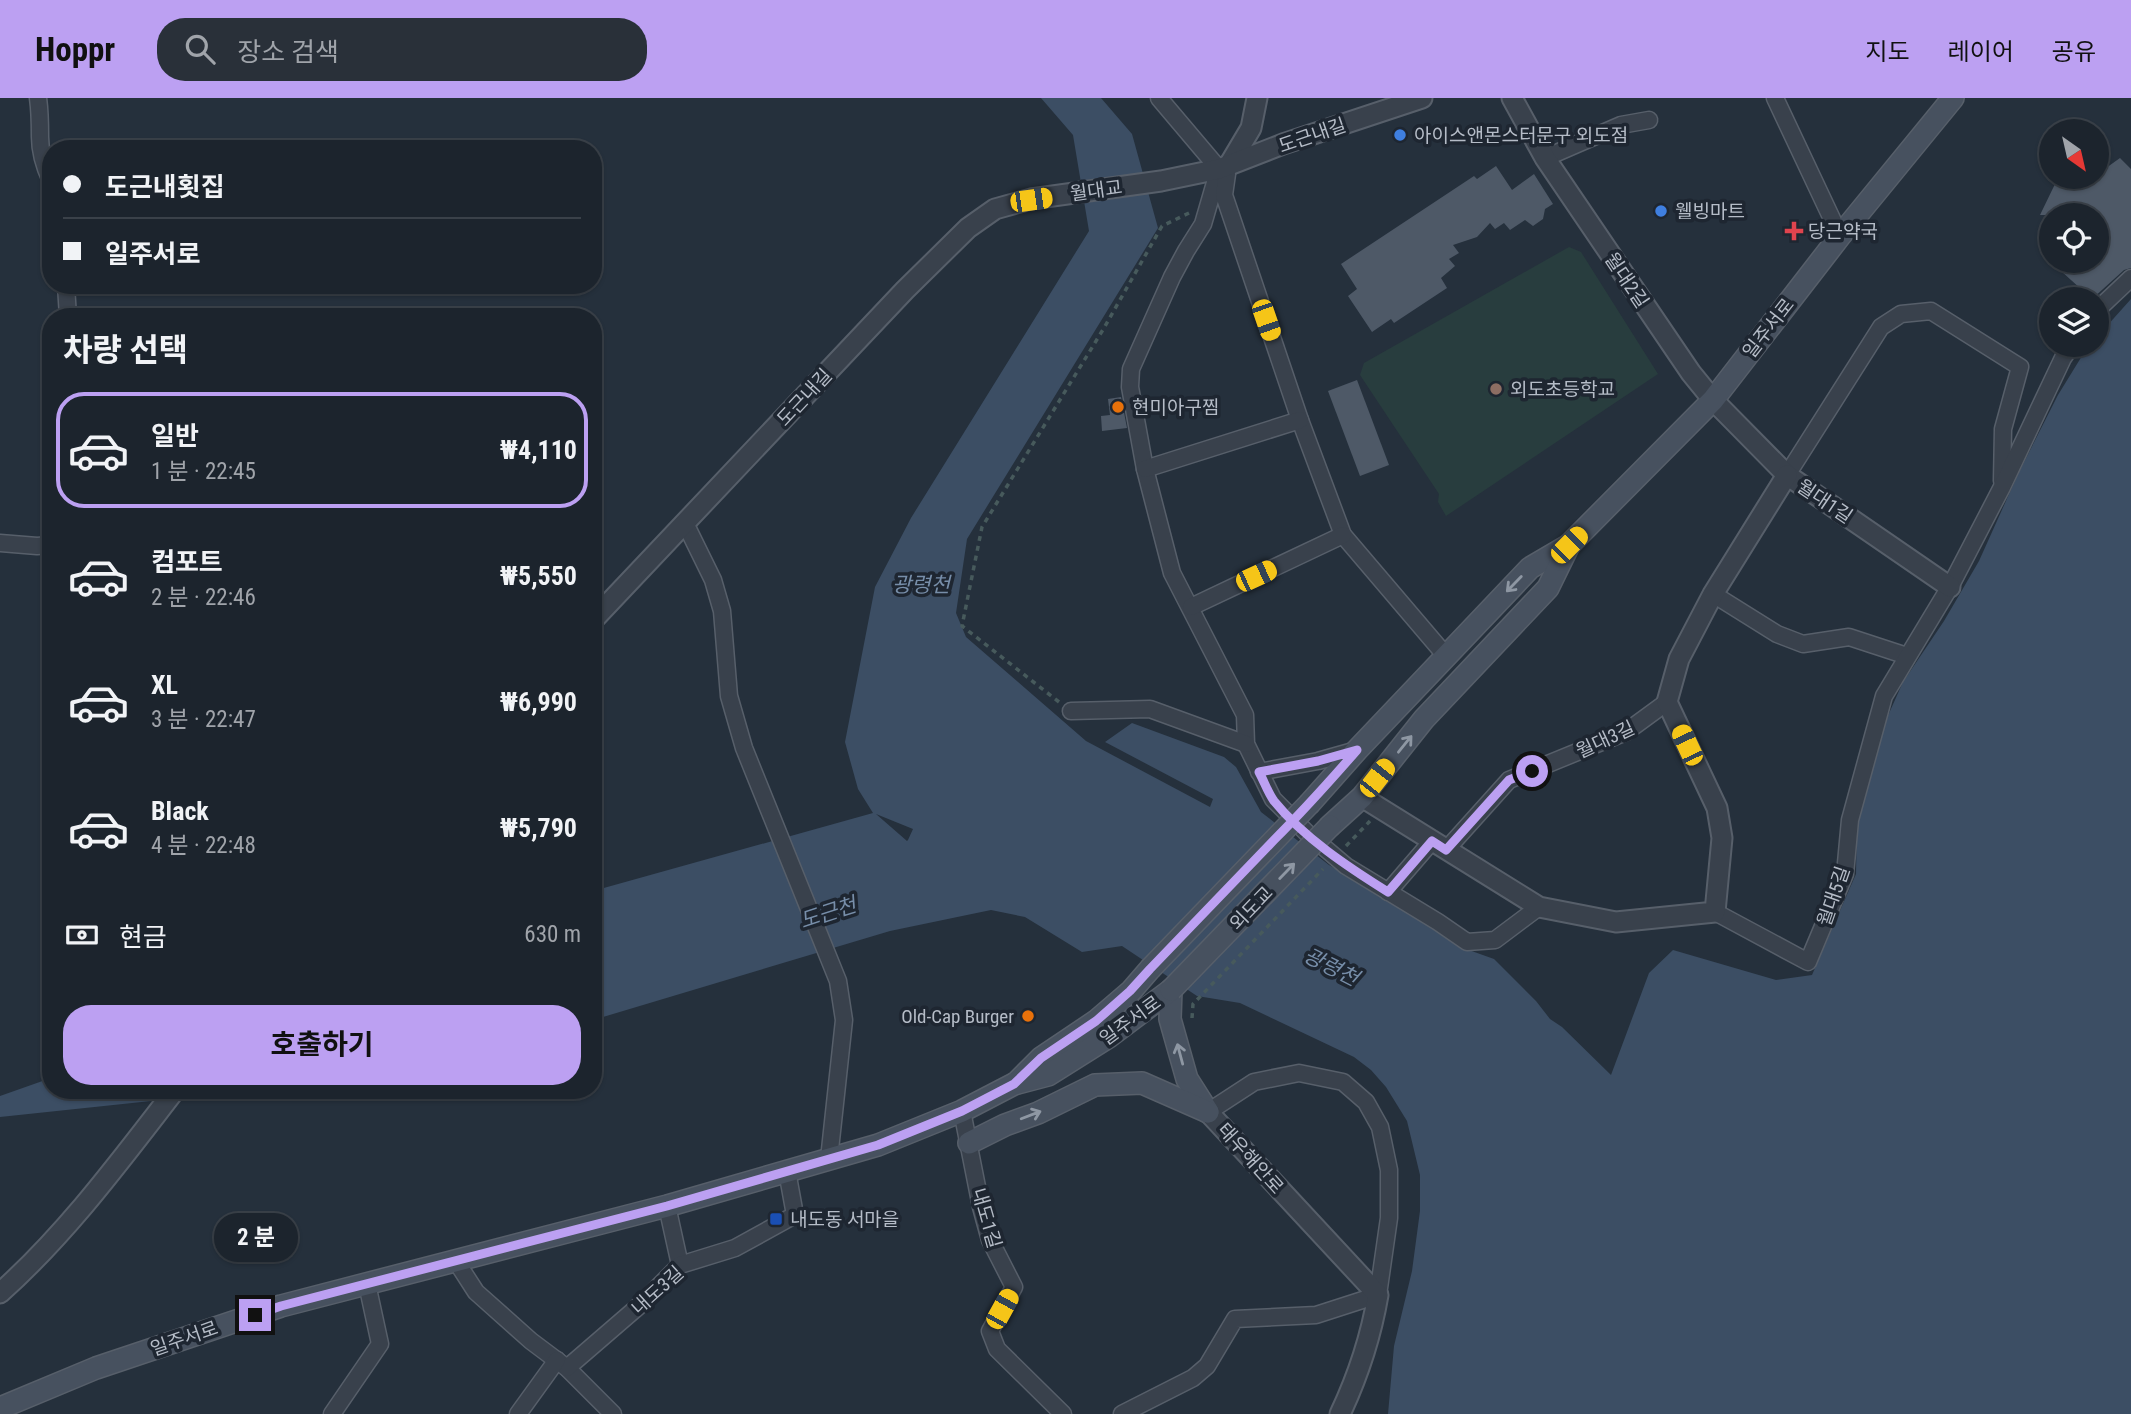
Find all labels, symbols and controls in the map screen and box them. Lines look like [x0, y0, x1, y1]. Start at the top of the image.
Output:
search box [157, 18, 647, 81]
text: Hoppr [35, 30, 115, 69]
icon: search [181, 30, 219, 68]
text: 장소 검색 [237, 37, 339, 67]
text: 지도 [1865, 38, 1910, 66]
text: 레이어 [1948, 38, 2014, 66]
text: 공유 [2052, 38, 2096, 66]
street label: 도근내길 [1275, 113, 1349, 158]
north arrow [2039, 119, 2109, 189]
map controls [2039, 119, 2109, 357]
place label: 아이스앤몬스터문구 외도점 [1414, 124, 1628, 147]
marker: 아이스앤몬스터문구 외도점 [1392, 127, 1408, 143]
text: 도근내횟집 [105, 172, 225, 202]
street label: 월대교 [1068, 175, 1124, 206]
car [1009, 187, 1054, 213]
place label: 웰빙마트 [1675, 200, 1745, 223]
marker: 웰빙마트 [1653, 203, 1669, 219]
button: locate [2039, 203, 2109, 273]
place label: 당근약국 [1808, 220, 1878, 243]
marker: 당근약국 [1786, 223, 1802, 239]
text: 일주서로 [105, 239, 201, 269]
street label: 월대2길 [1600, 248, 1653, 312]
button: layers [2039, 287, 2109, 357]
street label: 일주서로 [1738, 294, 1799, 363]
car [1250, 297, 1283, 343]
text: 차량 선택 [63, 331, 188, 369]
street label: 도근내길 [772, 364, 837, 431]
place label: 외도초등학교 [1510, 378, 1615, 401]
marker: 외도초등학교 [1488, 381, 1504, 397]
place label: 현미아구찜 [1132, 396, 1219, 419]
marker: 현미아구찜 [1110, 399, 1126, 415]
icon: car [67, 419, 130, 482]
text: 일반 [151, 421, 199, 451]
text: ₩4,110 [500, 435, 577, 465]
text: 1 분 · 22:45 [151, 458, 256, 485]
street label: 월대1길 [1793, 475, 1857, 528]
car [1547, 523, 1592, 567]
icon: car [67, 545, 130, 608]
text: 컴포트 [151, 547, 223, 577]
car [1233, 558, 1280, 594]
text: ₩5,550 [500, 561, 577, 591]
water label: 광령천 [892, 573, 953, 597]
one-way arrow [1506, 575, 1523, 592]
text: 2 분 · 22:46 [151, 584, 256, 611]
text: XL [151, 670, 178, 700]
icon: car [67, 671, 130, 734]
text: ₩6,990 [500, 687, 577, 717]
text: 3 분 · 22:47 [151, 706, 256, 733]
street label: 월대3길 [1572, 716, 1638, 763]
car [1669, 722, 1706, 768]
one-way arrow [1397, 735, 1412, 753]
car [1356, 755, 1399, 801]
route start [1516, 755, 1548, 787]
text: Black [151, 796, 209, 826]
icon: car [67, 797, 130, 860]
text: ₩5,790 [500, 813, 577, 843]
text: 4 분 · 22:48 [151, 832, 256, 859]
one-way arrow [1278, 863, 1295, 880]
street label: 월대5길 [1813, 863, 1854, 929]
street label: 외도교 [1225, 881, 1278, 935]
water label: 도근천 [797, 892, 862, 933]
icon: cash [63, 916, 101, 954]
text: 630 m [524, 921, 581, 948]
text: 현금 [119, 922, 167, 952]
water label: 광령천 [1300, 943, 1365, 992]
street label: 일주서로 [1095, 991, 1165, 1050]
button: 호출하기 [63, 1005, 581, 1085]
place label: Old-Cap Burger [901, 1005, 1014, 1028]
marker: Old-Cap Burger [1020, 1008, 1036, 1024]
one-way arrow [1173, 1043, 1186, 1066]
one-way arrow [1020, 1107, 1042, 1120]
street label: 태우해안로 [1213, 1118, 1288, 1199]
street label: 내도1길 [967, 1185, 1006, 1251]
place label: 내도동 서마을 [790, 1208, 899, 1231]
marker: 내도동 서마을 [768, 1211, 784, 1227]
callout: 2 분 [213, 1214, 297, 1262]
text: 2 분 [237, 1224, 275, 1251]
street label: 내도3길 [627, 1261, 688, 1320]
car [983, 1286, 1022, 1332]
route end [239, 1299, 271, 1331]
street label: 일주서로 [147, 1316, 221, 1361]

